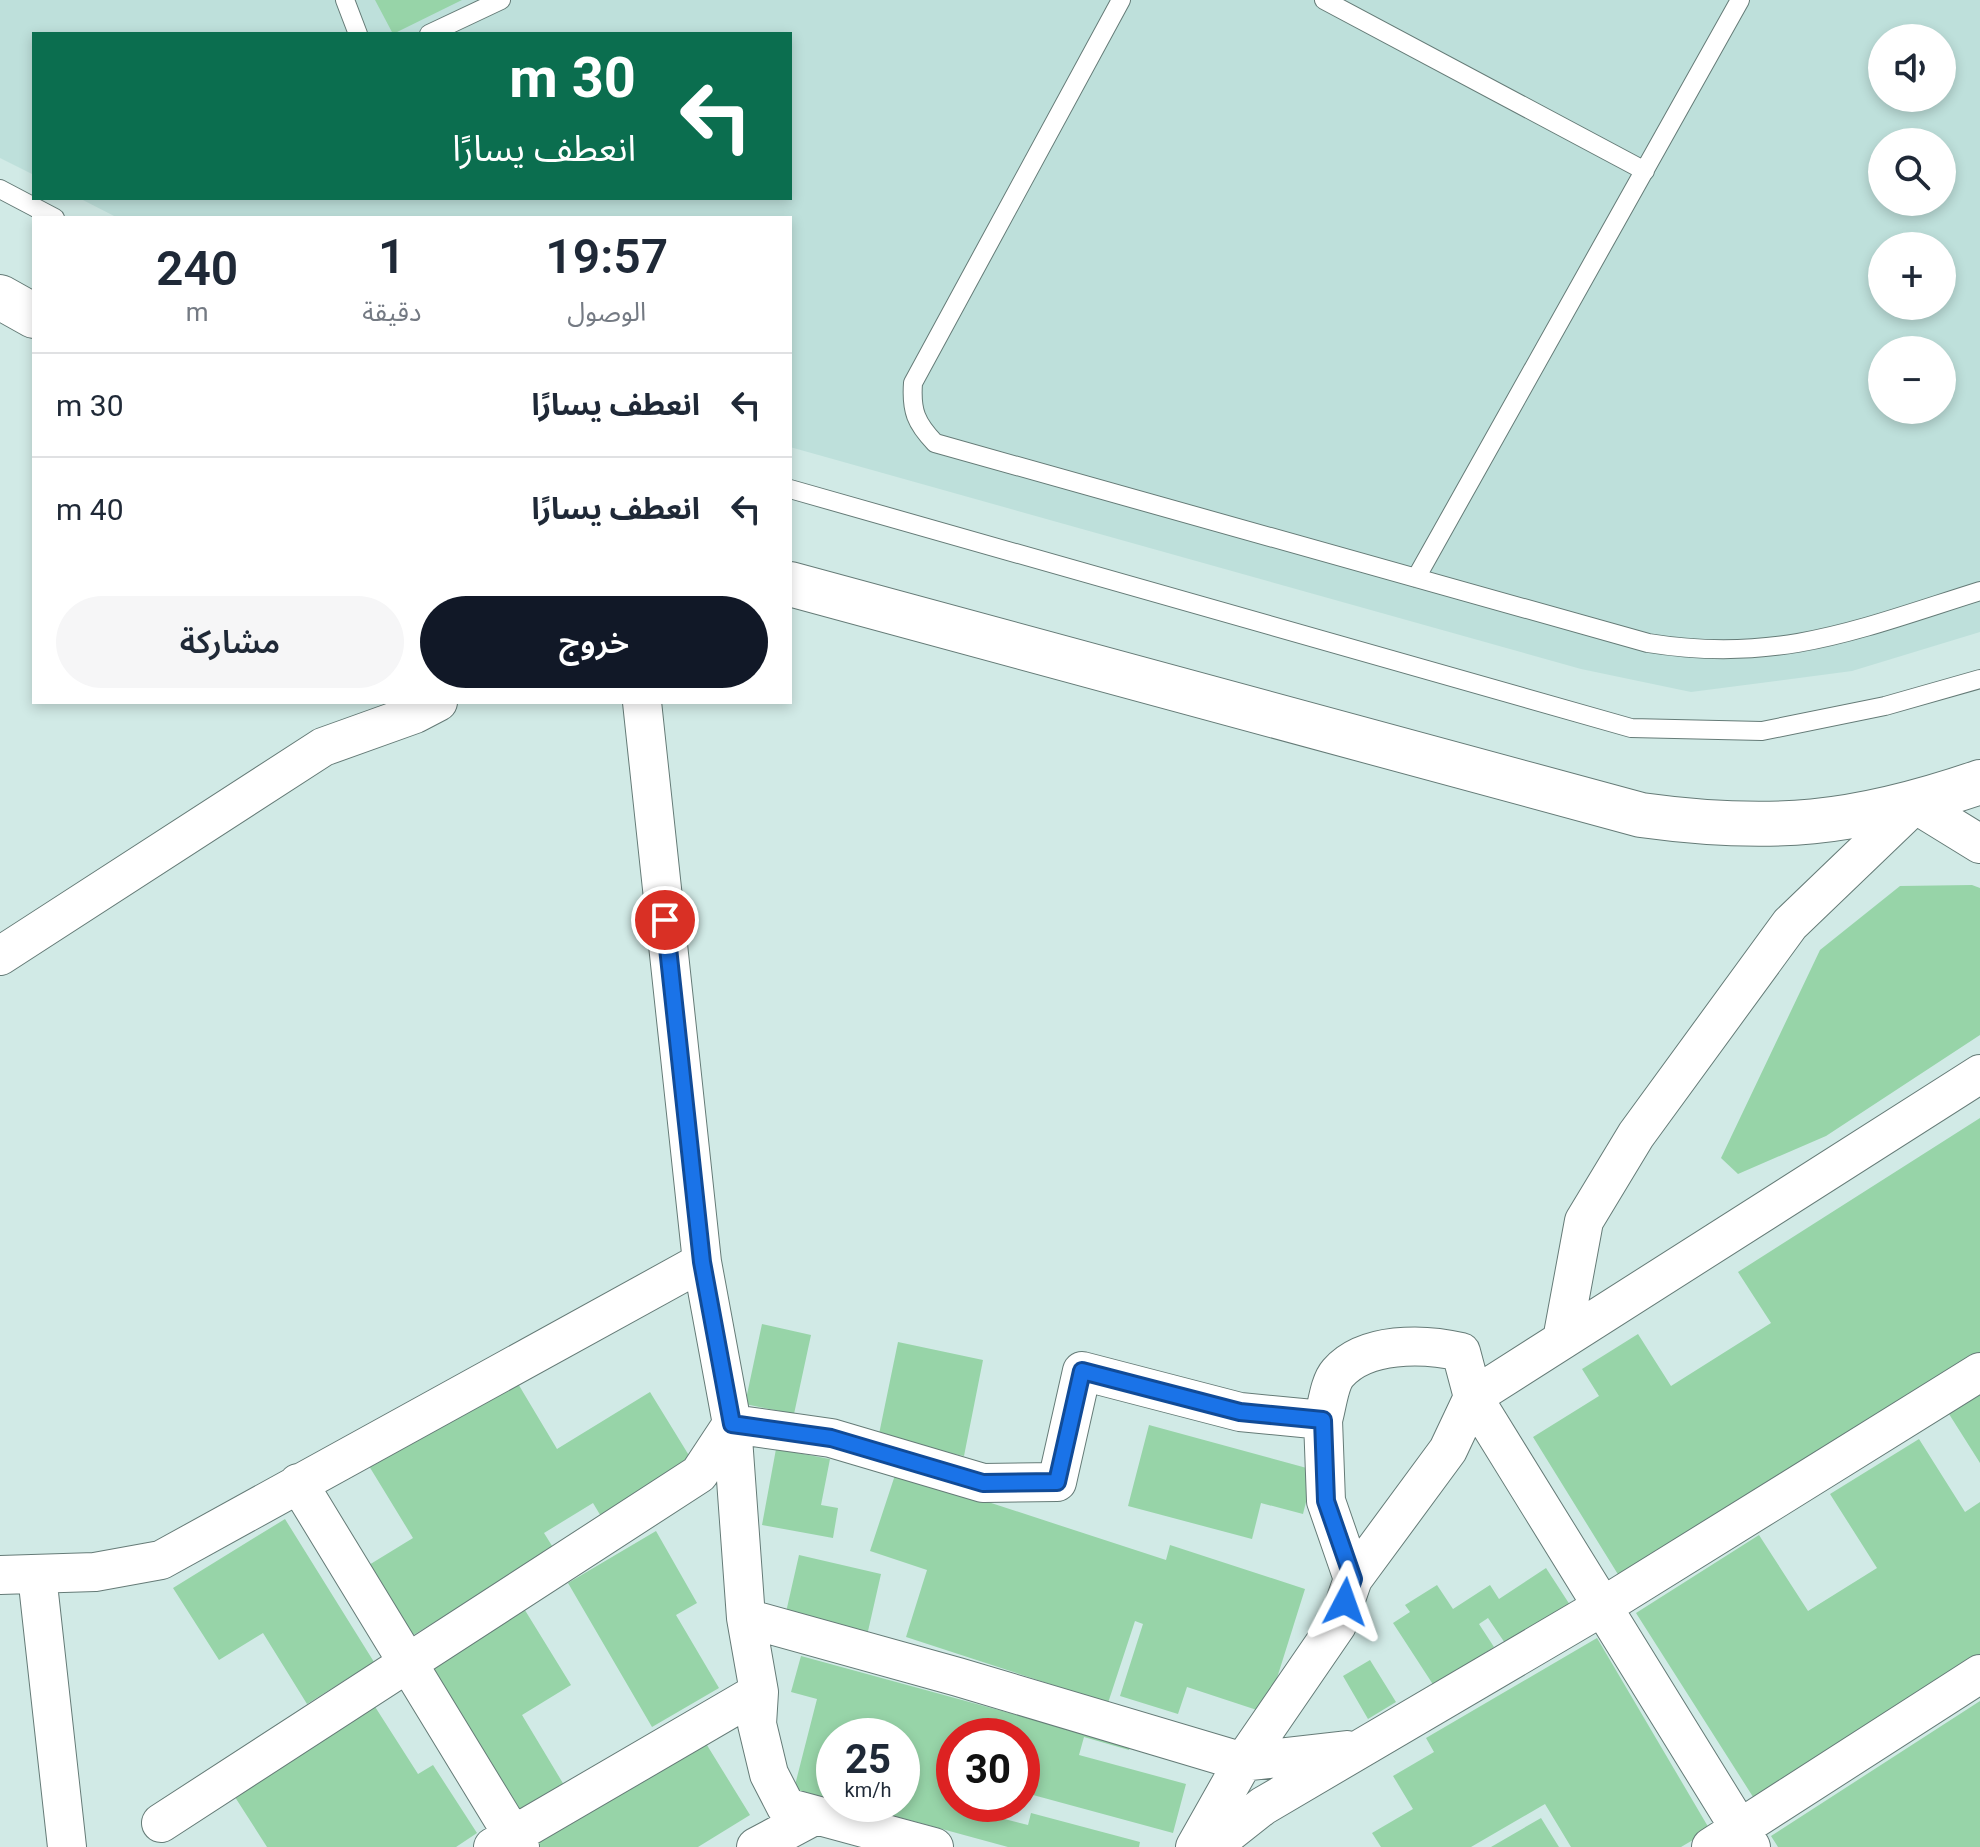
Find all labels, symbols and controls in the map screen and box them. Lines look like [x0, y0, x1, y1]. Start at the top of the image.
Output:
map controls [1868, 24, 1956, 424]
button: sound [1868, 24, 1956, 112]
text: 30 m [509, 45, 636, 111]
icon: left [664, 64, 768, 168]
text: انعطف يسارًا [452, 128, 636, 170]
button: search [1868, 128, 1956, 216]
text: 1 [378, 228, 405, 285]
text: 19:57 [545, 228, 668, 285]
button: + [1868, 232, 1956, 320]
text: 240 [156, 240, 238, 297]
text: m [186, 297, 209, 327]
text: دقيقة [362, 297, 421, 327]
text: الوصول [567, 297, 646, 327]
button: − [1868, 336, 1956, 424]
icon: left [724, 383, 768, 427]
text: انعطف يسارًا [531, 387, 700, 422]
text: 30 m [56, 388, 124, 423]
icon: left [724, 487, 768, 531]
text: انعطف يسارًا [531, 491, 700, 526]
text: 40 m [56, 492, 124, 527]
button: مشاركة [56, 596, 404, 688]
button: خروج [420, 596, 768, 688]
pin [631, 886, 699, 954]
icon: arrive [643, 898, 687, 942]
position arrow [1303, 1560, 1387, 1644]
speed limit sign: 30 [936, 1718, 1040, 1822]
text: 25 [845, 1736, 891, 1783]
text: km/h [845, 1778, 891, 1802]

